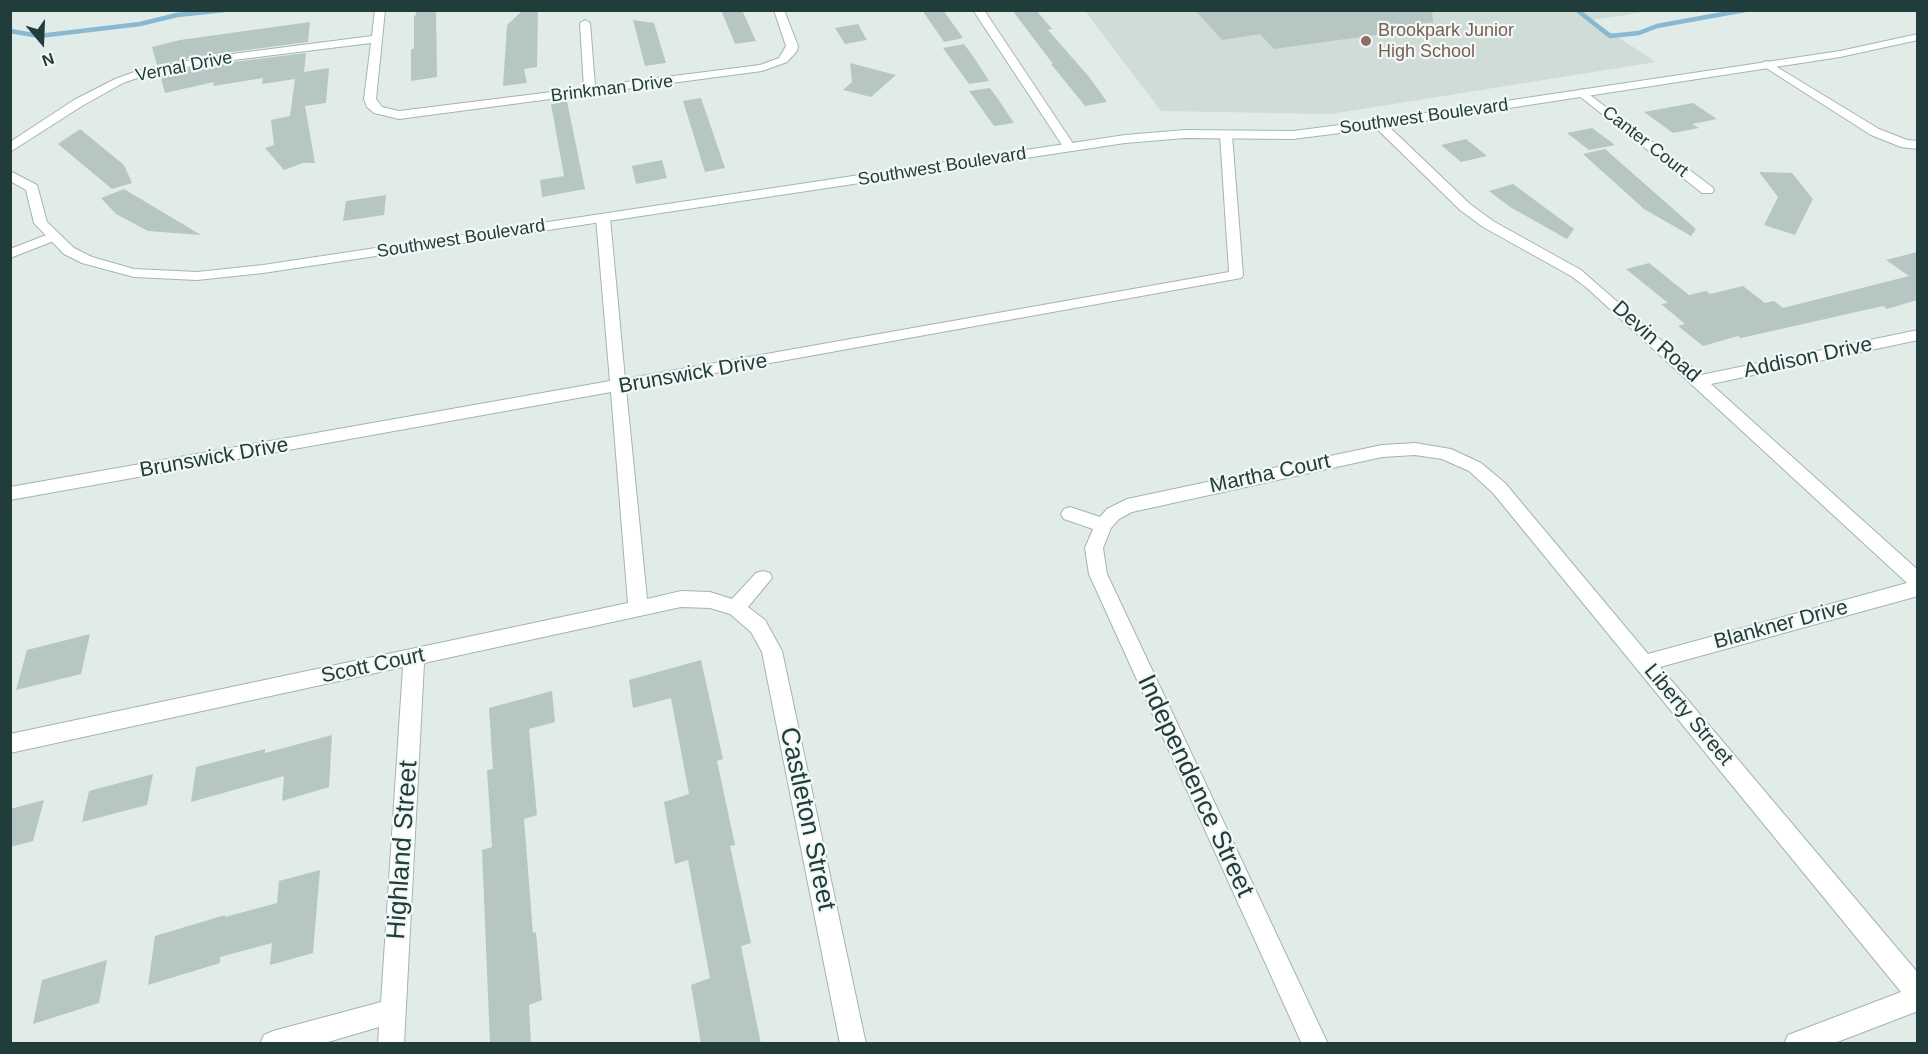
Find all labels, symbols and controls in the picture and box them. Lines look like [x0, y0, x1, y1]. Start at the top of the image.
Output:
north arrow [12, 12, 72, 72]
place label: Brookpark Junior High School [1378, 20, 1514, 63]
marker: Brookpark Junior High School [1359, 34, 1373, 48]
street label: Vernal Drive [134, 47, 234, 87]
text: N [40, 50, 56, 69]
street label: Brinkman Drive [550, 71, 674, 107]
street label: Southwest Boulevard [1338, 94, 1510, 140]
street label: Canter Court [1598, 102, 1692, 182]
street label: Southwest Boulevard [856, 143, 1028, 191]
street label: Southwest Boulevard [375, 215, 547, 263]
street label: Devin Road [1607, 296, 1705, 388]
street label: Addison Drive [1741, 332, 1875, 384]
street label: Brunswick Drive [617, 349, 769, 399]
street label: Brunswick Drive [138, 433, 290, 483]
street label: Martha Court [1207, 449, 1333, 499]
street label: Blankner Drive [1711, 595, 1851, 655]
street label: Scott Court [319, 643, 427, 689]
street label: Liberty Street [1638, 659, 1738, 771]
street label: Independence Street [1130, 670, 1260, 902]
street label: Castleton Street [772, 725, 842, 913]
street label: Highland Street [381, 760, 425, 940]

